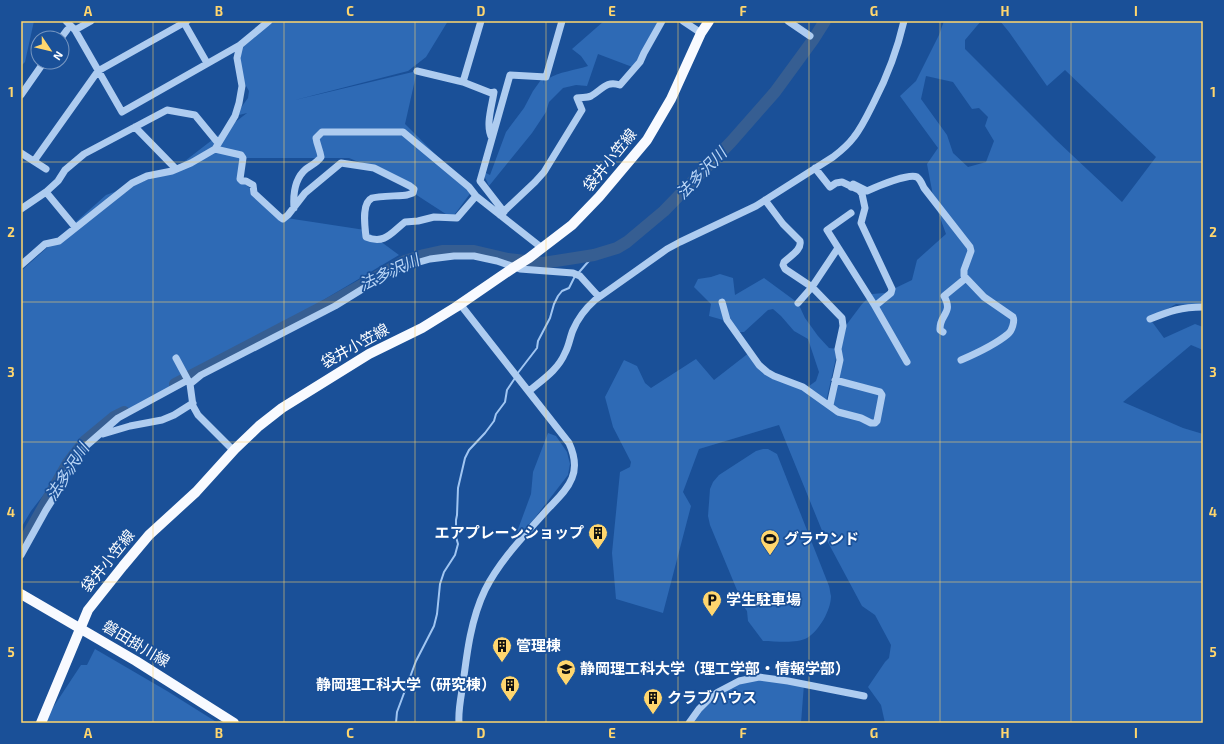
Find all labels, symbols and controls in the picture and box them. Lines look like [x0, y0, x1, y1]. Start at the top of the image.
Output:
text: A [84, 3, 93, 19]
text: B [215, 3, 223, 19]
text: C [346, 3, 354, 19]
text: D [477, 3, 486, 19]
text: E [608, 3, 616, 19]
text: F [739, 3, 747, 19]
text: G [870, 3, 878, 19]
text: H [1001, 3, 1010, 19]
text: I [1134, 3, 1138, 19]
north arrow [30, 30, 70, 70]
text: N [51, 49, 66, 63]
text: 1 [8, 84, 14, 100]
text: 1 [1210, 84, 1216, 100]
street label: 袋井小笠線 [579, 125, 640, 194]
water label: 法多沢川 [672, 142, 731, 202]
text: 2 [7, 224, 15, 240]
text: 2 [1209, 224, 1217, 240]
water label: 法多沢川 [356, 249, 424, 294]
street label: 袋井小笠線 [317, 319, 392, 371]
text: 3 [7, 364, 15, 380]
text: 3 [1209, 364, 1217, 380]
water label: 法多沢川 [41, 438, 93, 504]
text: 4 [7, 504, 15, 520]
text: 4 [1209, 504, 1217, 520]
building icon: エアプレーンショップ [587, 522, 609, 550]
place label: エアプレーンショップ [435, 523, 584, 541]
street label: 袋井小笠線 [77, 526, 138, 595]
sports icon: グラウンド [759, 528, 781, 556]
place label: グラウンド [784, 529, 859, 547]
parking icon: 学生駐車場 [701, 589, 723, 617]
place label: 学生駐車場 [726, 590, 801, 608]
street label: 磐田掛川線 [100, 616, 173, 670]
building icon: 管理棟 [491, 635, 513, 663]
place label: 管理棟 [516, 636, 561, 654]
text: 5 [7, 644, 15, 660]
text: 5 [1209, 644, 1217, 660]
school or university icon: 静岡理工科大学（理工学部・情報学部） [555, 658, 577, 686]
place label: 静岡理工科大学（理工学部・情報学部） [580, 659, 850, 677]
building icon: 静岡理工科大学（研究棟） [499, 674, 521, 702]
place label: 静岡理工科大学（研究棟） [316, 675, 496, 693]
building icon: クラブハウス [642, 687, 664, 715]
place label: クラブハウス [667, 688, 757, 706]
text: A [84, 725, 93, 741]
text: B [215, 725, 223, 741]
text: C [346, 725, 354, 741]
text: D [477, 725, 486, 741]
text: E [608, 725, 616, 741]
text: F [739, 725, 747, 741]
text: G [870, 725, 878, 741]
text: H [1001, 725, 1010, 741]
text: I [1134, 725, 1138, 741]

